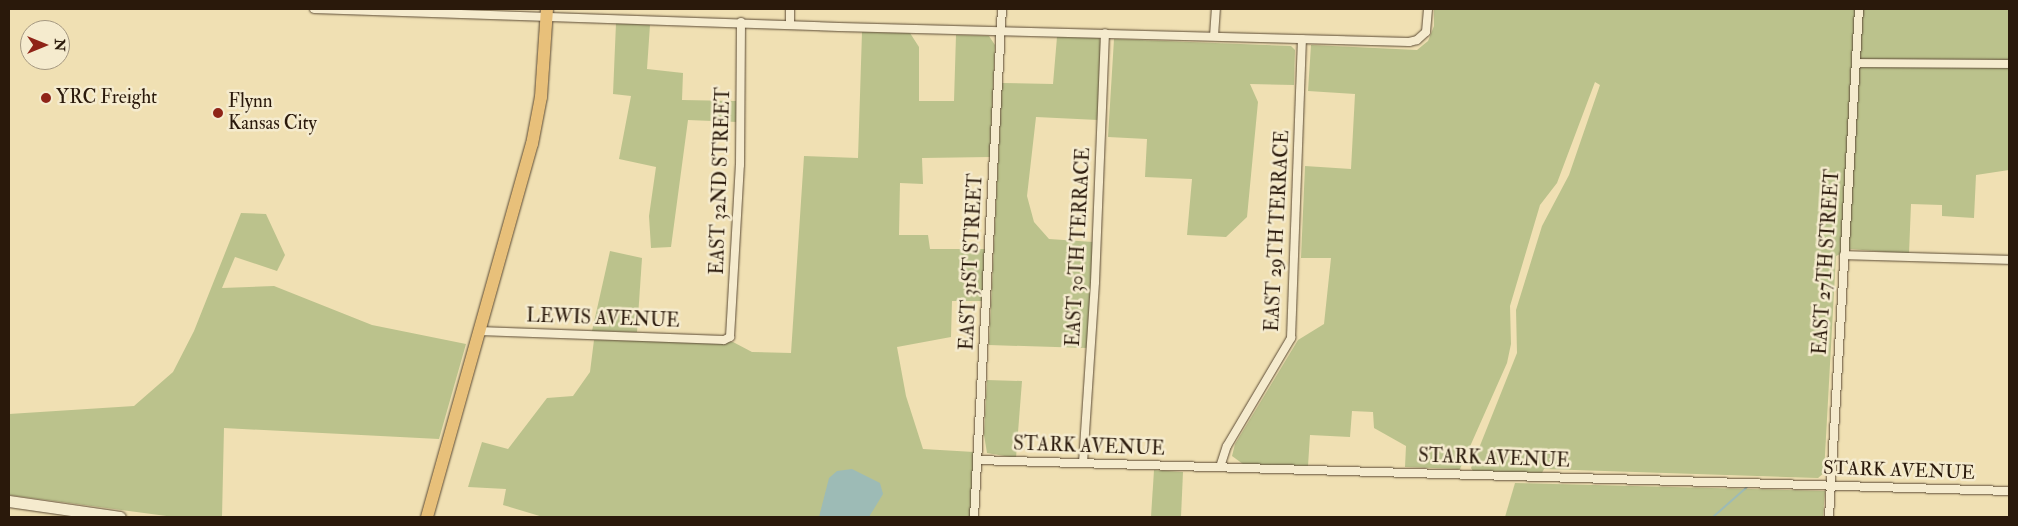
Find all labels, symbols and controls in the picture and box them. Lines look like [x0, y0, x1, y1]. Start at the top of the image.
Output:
north arrow [20, 20, 70, 70]
text: N [51, 39, 68, 51]
place label: YRC Freight [56, 87, 157, 109]
street label: EAST 32ND STREET [706, 87, 736, 275]
place label: Flynn Kansas City [228, 91, 317, 135]
marker: YRC Freight [40, 92, 52, 104]
marker: Flynn Kansas City [212, 107, 224, 119]
street label: EAST 29TH TERRACE [1261, 130, 1295, 332]
street label: EAST 30TH TERRACE [1062, 147, 1096, 347]
street label: EAST 27TH STREET [1809, 168, 1845, 356]
street label: EAST 31ST STREET [956, 173, 988, 351]
street label: LEWIS AVENUE [526, 305, 680, 333]
street label: STARK AVENUE [1013, 433, 1165, 461]
street label: STARK AVENUE [1418, 445, 1570, 473]
street label: STARK AVENUE [1823, 457, 1975, 485]

